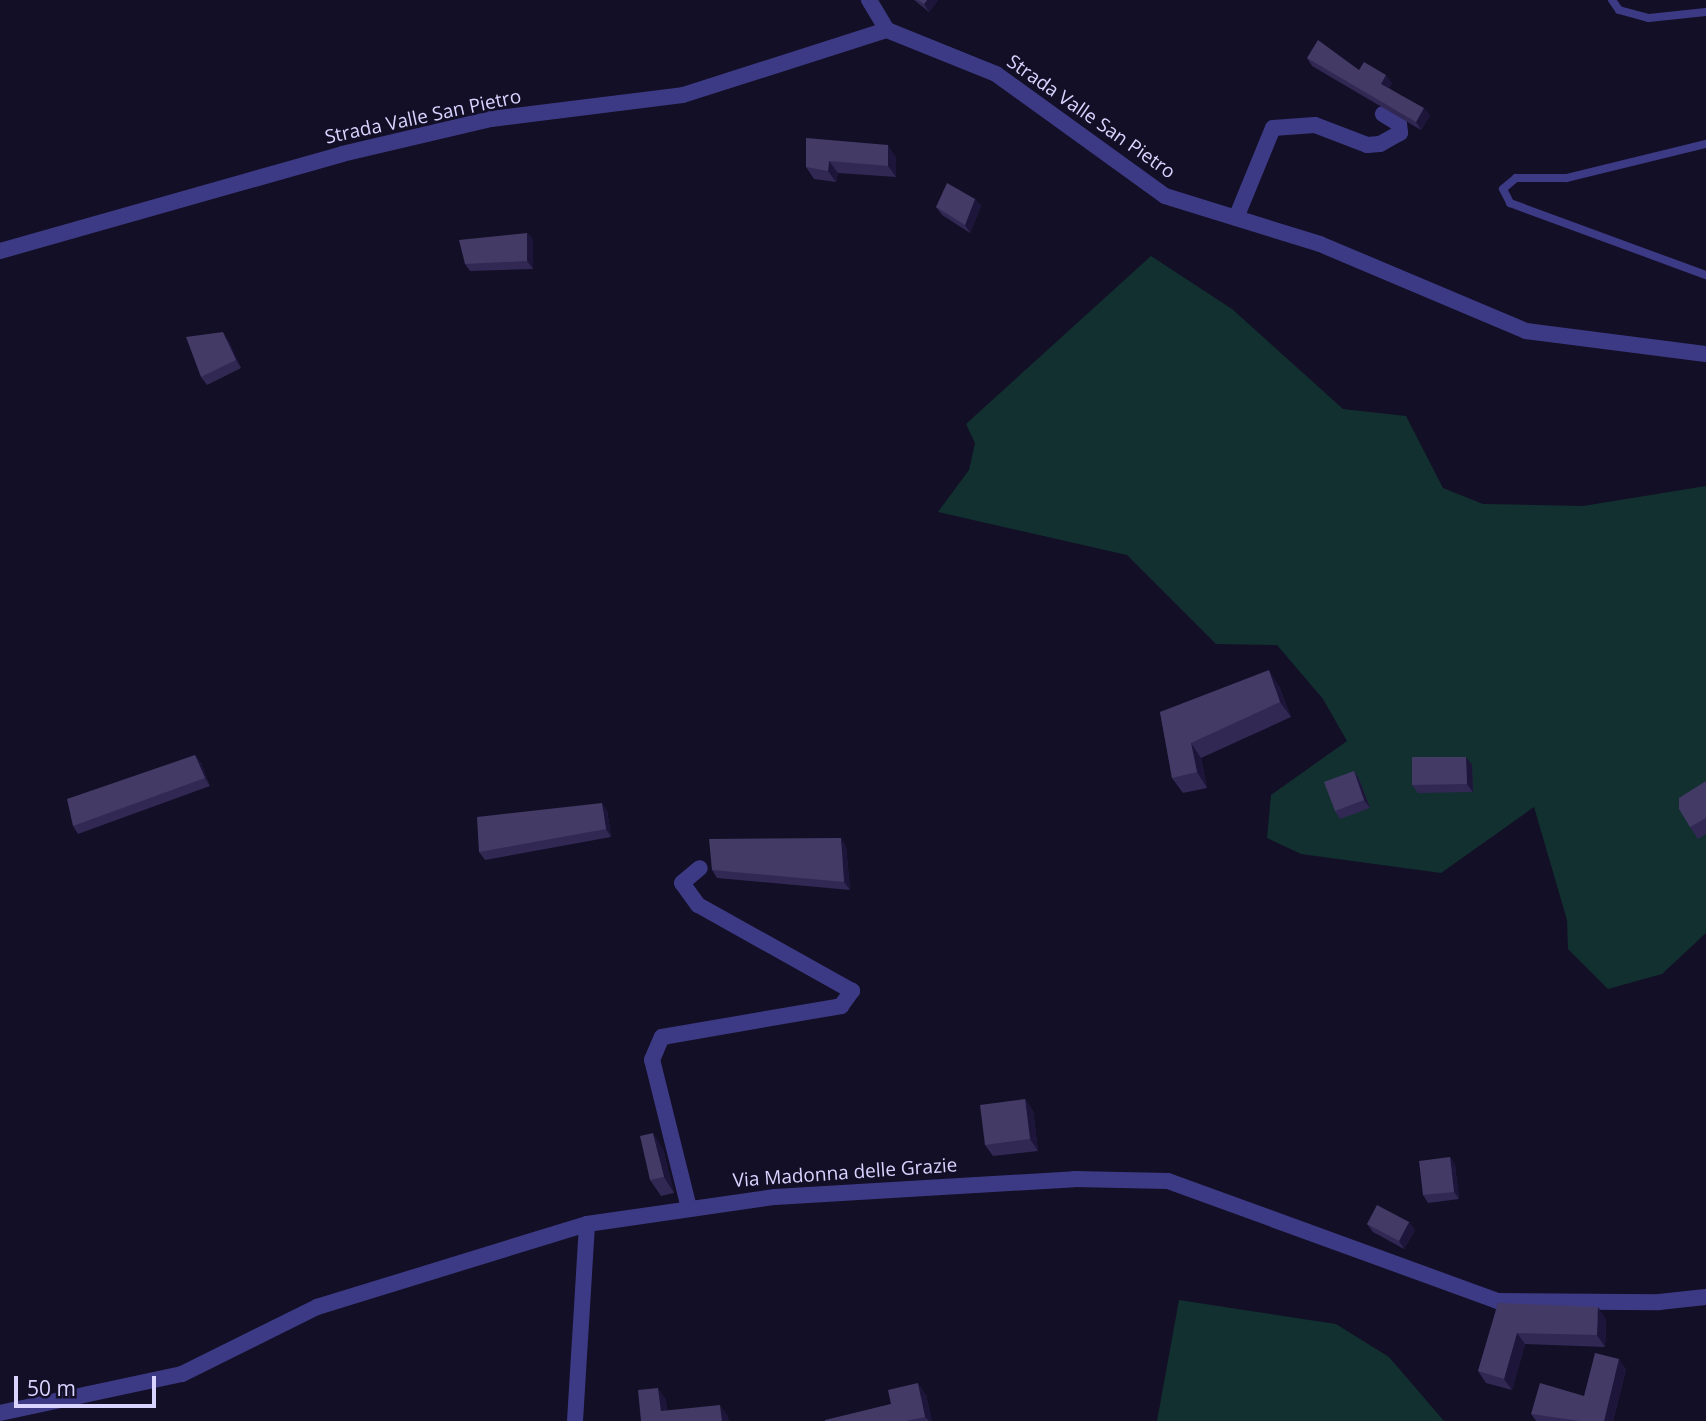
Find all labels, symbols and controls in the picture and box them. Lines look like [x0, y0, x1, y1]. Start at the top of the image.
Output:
street label: Strada Valle San Pietro [1002, 50, 1180, 184]
street label: Strada Valle San Pietro [323, 85, 523, 149]
street label: Via Madonna delle Grazie [732, 1154, 958, 1192]
scale bar [18, 1362, 159, 1406]
text: 50 m [27, 1374, 76, 1402]

